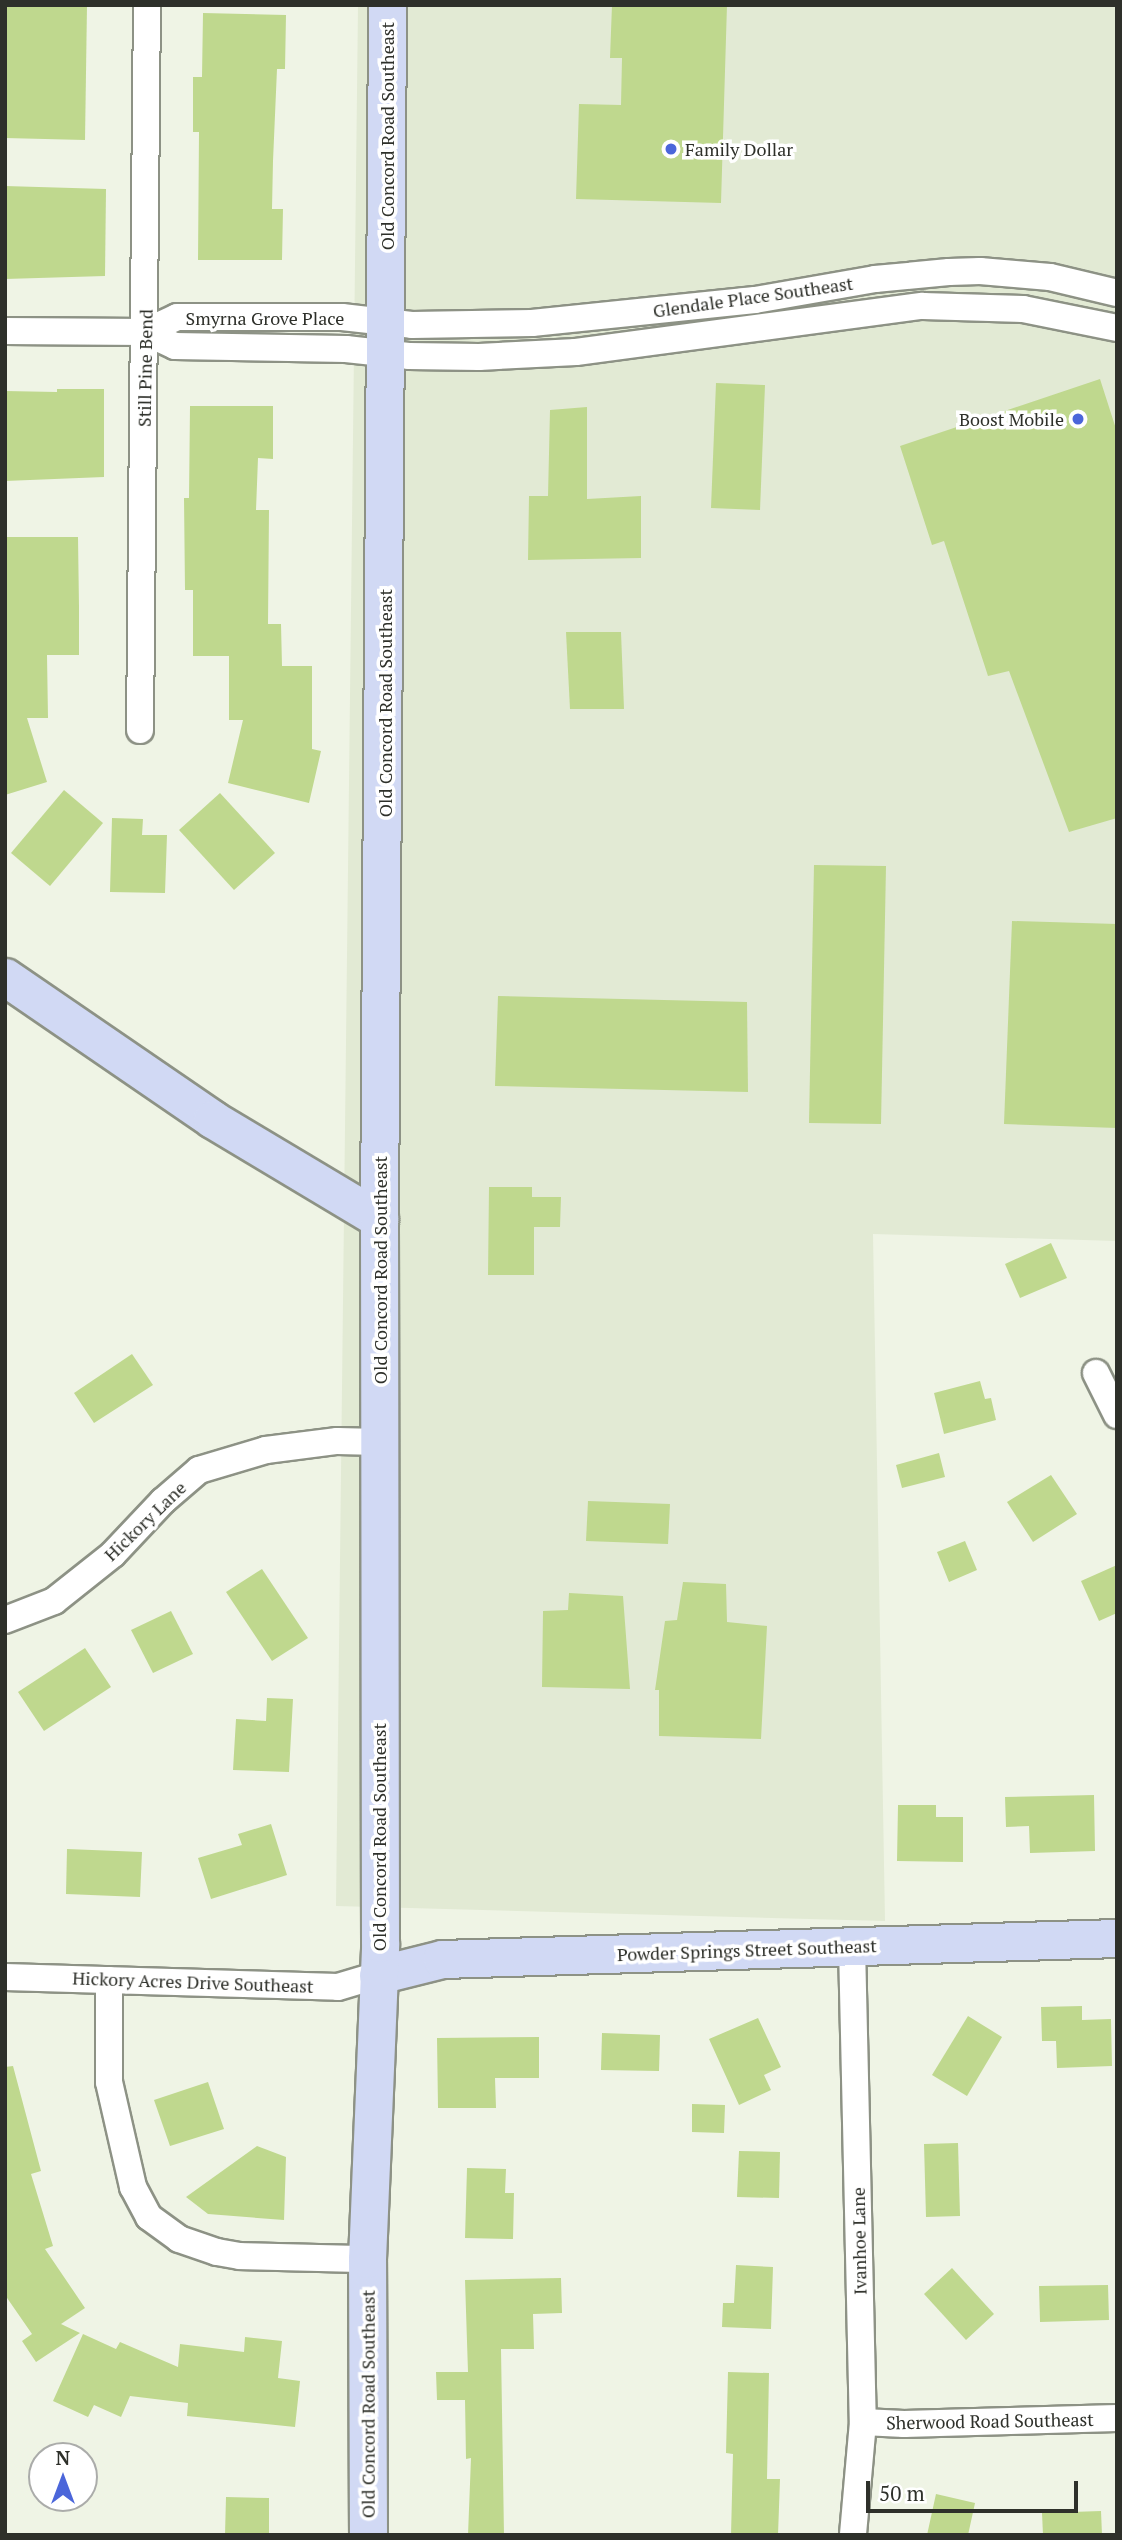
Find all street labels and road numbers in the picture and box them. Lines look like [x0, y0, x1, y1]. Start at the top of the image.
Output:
street label: Old Concord Road Southeast [376, 22, 398, 250]
street label: Glendale Place Southeast [651, 272, 855, 322]
street label: Smyrna Grove Place [186, 307, 344, 329]
street label: Still Pine Bend [133, 309, 157, 427]
street label: Old Concord Road Southeast [374, 589, 396, 817]
street label: Old Concord Road Southeast [369, 1156, 391, 1384]
street label: Hickory Lane [100, 1477, 190, 1565]
street label: Old Concord Road Southeast [368, 1723, 390, 1951]
street label: Powder Springs Street Southeast [617, 1935, 877, 1965]
street label: Hickory Acres Drive Southeast [72, 1967, 314, 1997]
street label: Ivanhoe Lane [847, 2187, 871, 2295]
street label: Old Concord Road Southeast [357, 2290, 379, 2518]
street label: Sherwood Road Southeast [886, 2408, 1094, 2434]

